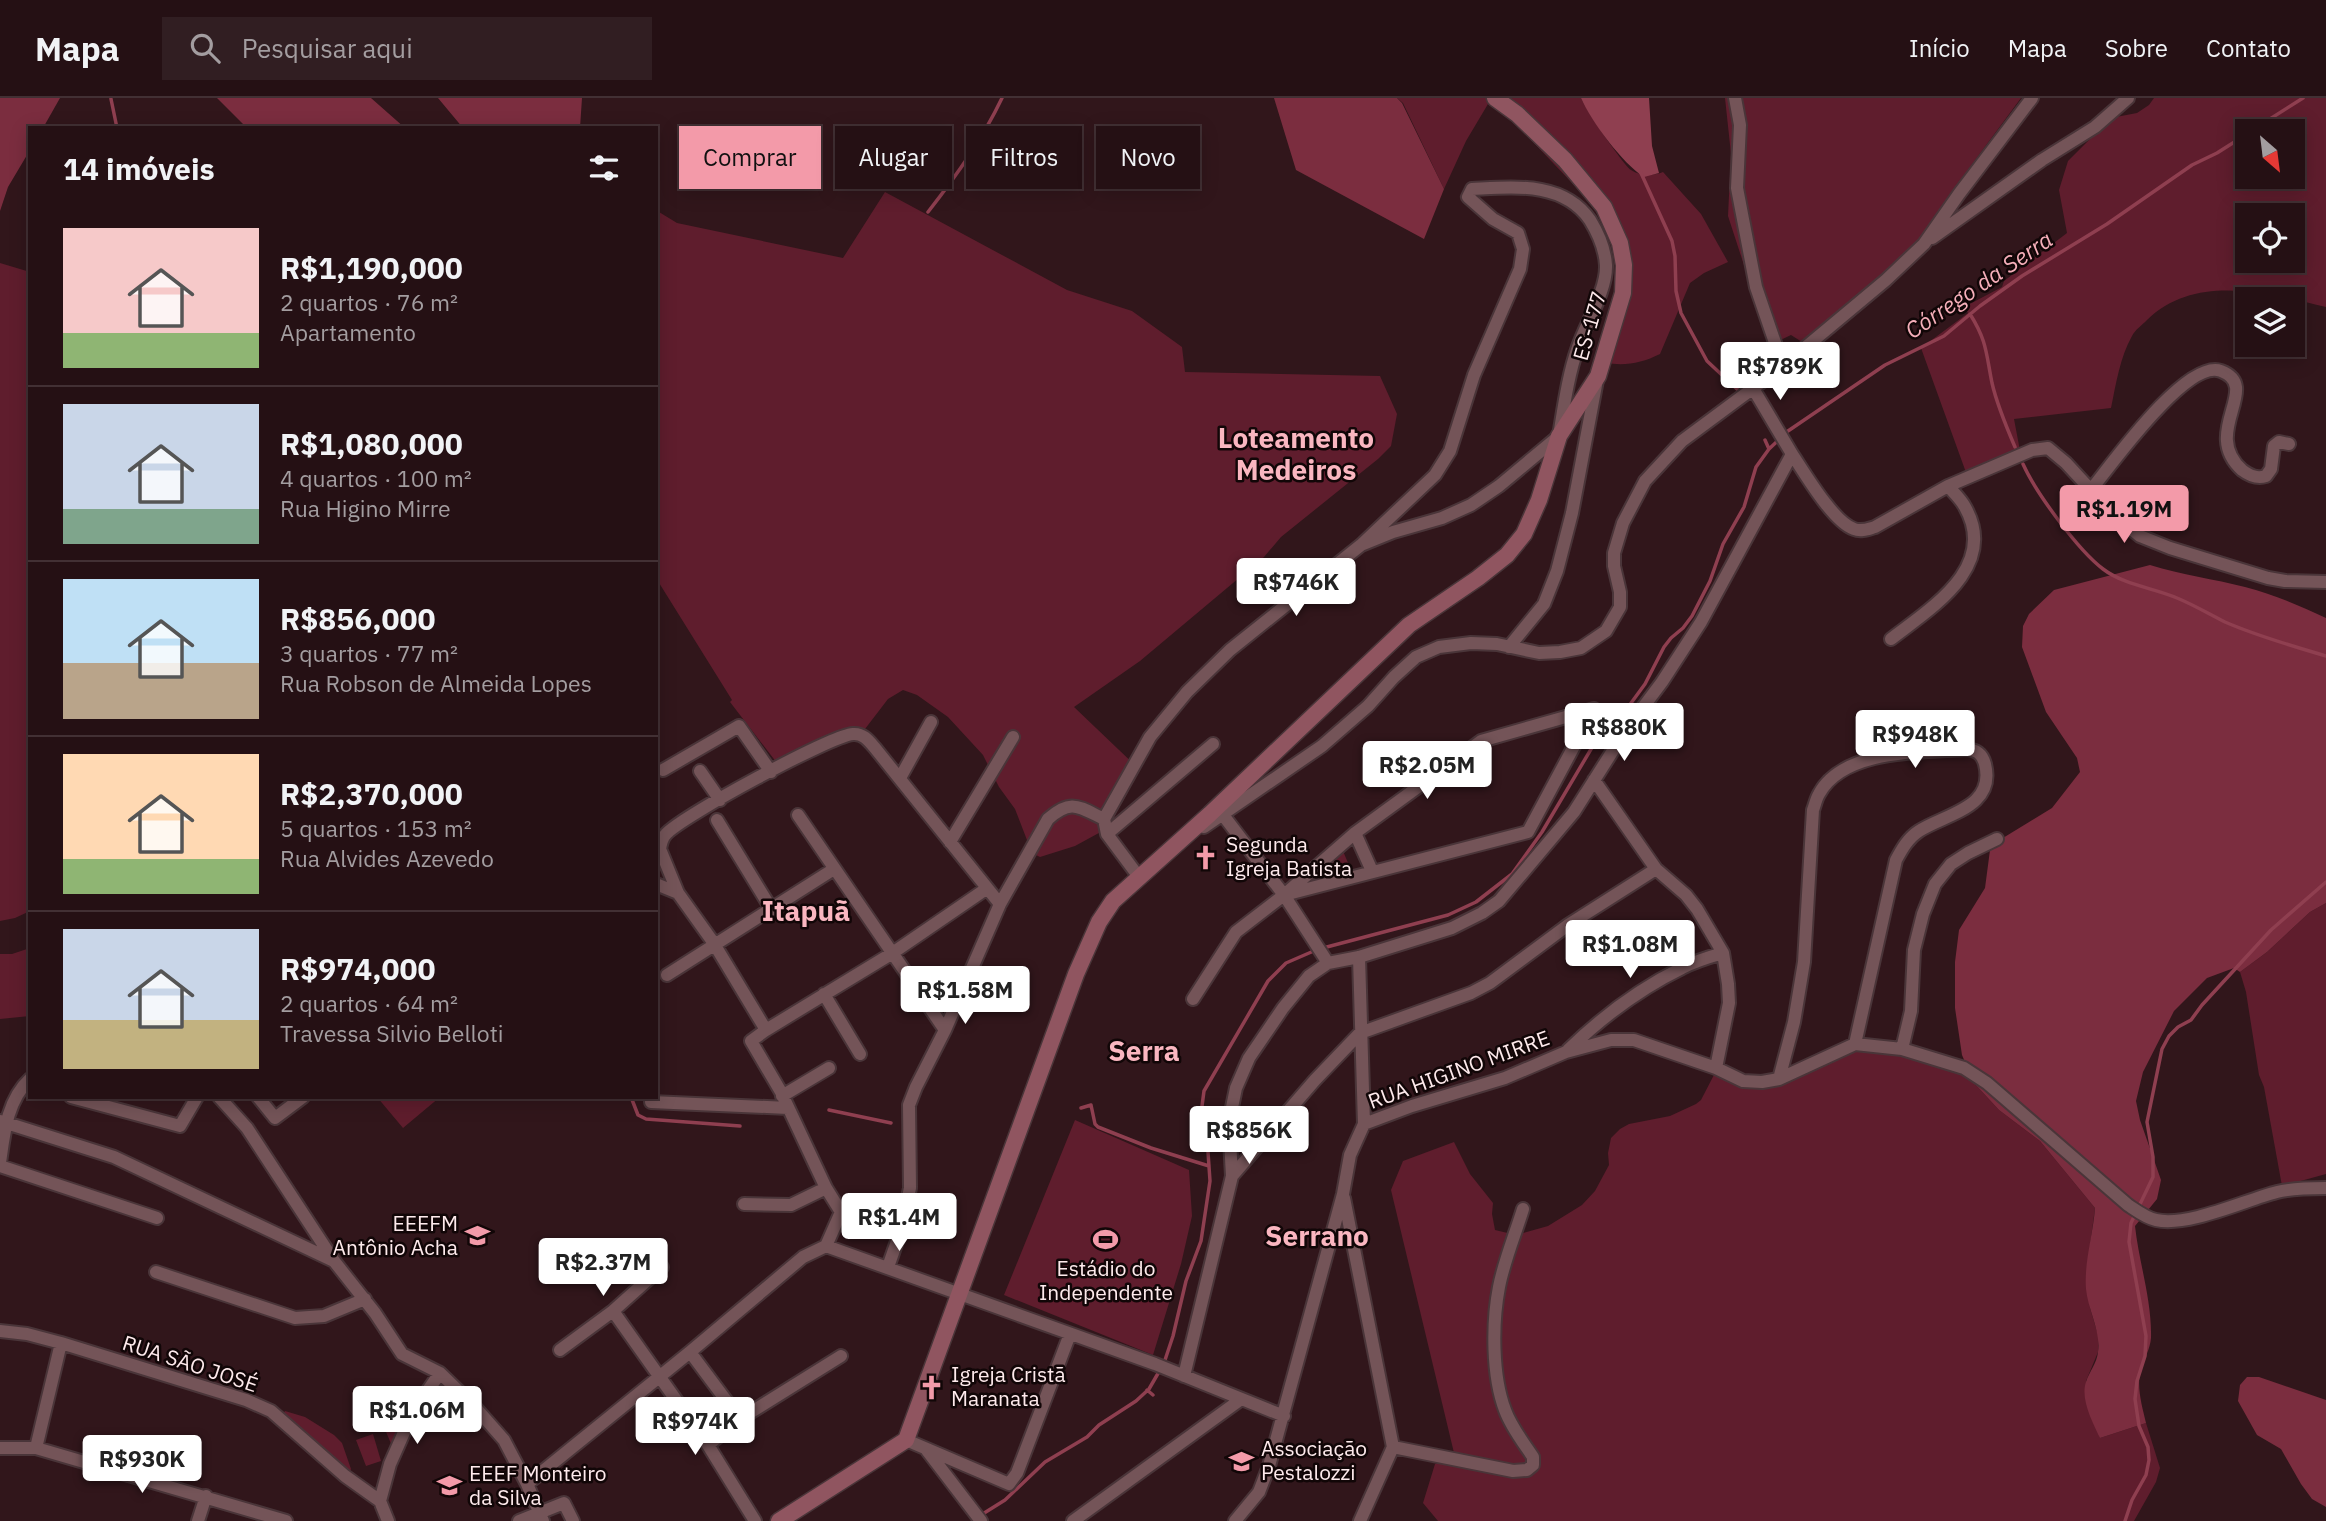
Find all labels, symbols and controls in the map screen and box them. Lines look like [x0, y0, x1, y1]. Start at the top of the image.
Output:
search box [162, 17, 652, 80]
text: Mapa [35, 27, 120, 70]
icon: search [186, 29, 224, 67]
text: Pesquisar aqui [242, 31, 413, 65]
text: Início [1909, 32, 1970, 64]
text: Mapa [2008, 32, 2067, 64]
text: Sobre [2105, 32, 2168, 64]
text: Contato [2206, 32, 2291, 64]
north arrow [2235, 119, 2305, 189]
map controls [2235, 119, 2305, 357]
chip: Comprar [679, 126, 821, 189]
chip: Alugar [835, 126, 952, 189]
chip: Filtros [966, 126, 1082, 189]
chip: Novo [1096, 126, 1200, 189]
text: 14 imóveis [63, 149, 215, 188]
icon: filters [585, 149, 623, 187]
button: locate [2235, 203, 2305, 273]
water label: Córrego da Serra [1899, 224, 2058, 345]
text: R$1,190,000 [280, 248, 463, 287]
icon: home [119, 256, 203, 340]
text: 2 quartos · 76 m² [280, 287, 458, 317]
button: layers [2235, 287, 2305, 357]
street label: ES-177 [1566, 288, 1612, 364]
text: Apartamento [280, 317, 416, 347]
pin: R$789K [1723, 342, 1837, 402]
text: R$789K [1737, 350, 1823, 380]
district label: Loteamento Medeiros [1218, 419, 1374, 488]
text: R$1,080,000 [280, 424, 463, 463]
icon: home [119, 432, 203, 516]
text: 4 quartos · 100 m² [280, 463, 472, 493]
pin: R$1.19M [2059, 486, 2189, 545]
text: Rua Higino Mirre [280, 493, 451, 523]
text: R$1.19M [2076, 493, 2172, 523]
pin: R$746K [1239, 559, 1353, 618]
text: R$746K [1253, 566, 1339, 596]
text: R$856,000 [280, 599, 436, 638]
icon: home [119, 607, 203, 691]
text: 3 quartos · 77 m² [280, 638, 458, 668]
text: Rua Robson de Almeida Lopes [280, 668, 592, 698]
pin: R$880K [1567, 704, 1681, 763]
pin: R$948K [1858, 710, 1972, 770]
text: R$880K [1581, 711, 1667, 741]
text: R$948K [1872, 718, 1958, 748]
pin: R$2.05M [1362, 742, 1492, 801]
text: R$2.05M [1379, 749, 1475, 779]
text: R$2,370,000 [280, 774, 463, 813]
icon: home [119, 782, 203, 866]
text: 5 quartos · 153 m² [280, 813, 472, 843]
place label: Segunda Igreja Batista [1226, 830, 1352, 882]
text: Rua Alvides Azevedo [280, 843, 494, 873]
church icon: Segunda Igreja Batista [1192, 843, 1220, 871]
district label: Itapuã [762, 892, 850, 929]
pin: R$1.08M [1565, 920, 1695, 980]
text: R$1.08M [1582, 928, 1678, 958]
text: R$974,000 [280, 949, 436, 988]
icon: home [119, 957, 203, 1041]
pin: R$1.58M [900, 967, 1030, 1026]
text: R$1.58M [917, 974, 1013, 1004]
text: 2 quartos · 64 m² [280, 988, 458, 1018]
text: Travessa Silvio Belloti [280, 1018, 504, 1048]
street label: RUA HIGINO MIRRE [1364, 1023, 1553, 1115]
district label: Serra [1108, 1032, 1180, 1069]
pin: R$856K [1192, 1107, 1306, 1166]
text: R$856K [1206, 1114, 1292, 1144]
pin: R$1.4M [842, 1194, 956, 1253]
text: R$1.4M [858, 1201, 940, 1231]
place label: EEEFM Antônio Acha [333, 1209, 458, 1261]
district label: Serrano [1265, 1217, 1369, 1254]
school or university icon: EEEFM Antônio Acha [464, 1222, 492, 1250]
sports icon: Estádio do Independente [1092, 1226, 1120, 1254]
pin: R$2.37M [538, 1238, 668, 1298]
text: R$2.37M [555, 1246, 651, 1276]
place label: Estádio do Independente [1039, 1254, 1173, 1306]
street label: RUA SÃO JOSÉ [119, 1328, 262, 1398]
place label: Igreja Cristã Maranata [951, 1360, 1066, 1412]
church icon: Igreja Cristã Maranata [917, 1373, 945, 1401]
pin: R$1.06M [352, 1386, 482, 1446]
text: R$1.06M [369, 1394, 465, 1424]
pin: R$974K [638, 1398, 752, 1457]
text: R$974K [652, 1405, 738, 1435]
place label: Associação Pestalozzi [1261, 1434, 1367, 1486]
pin: R$930K [85, 1436, 199, 1495]
text: R$930K [99, 1443, 185, 1473]
school or university icon: Associação Pestalozzi [1227, 1447, 1255, 1475]
place label: EEEF Monteiro da Silva [469, 1459, 607, 1511]
school or university icon: EEEF Monteiro da Silva [435, 1472, 463, 1500]

